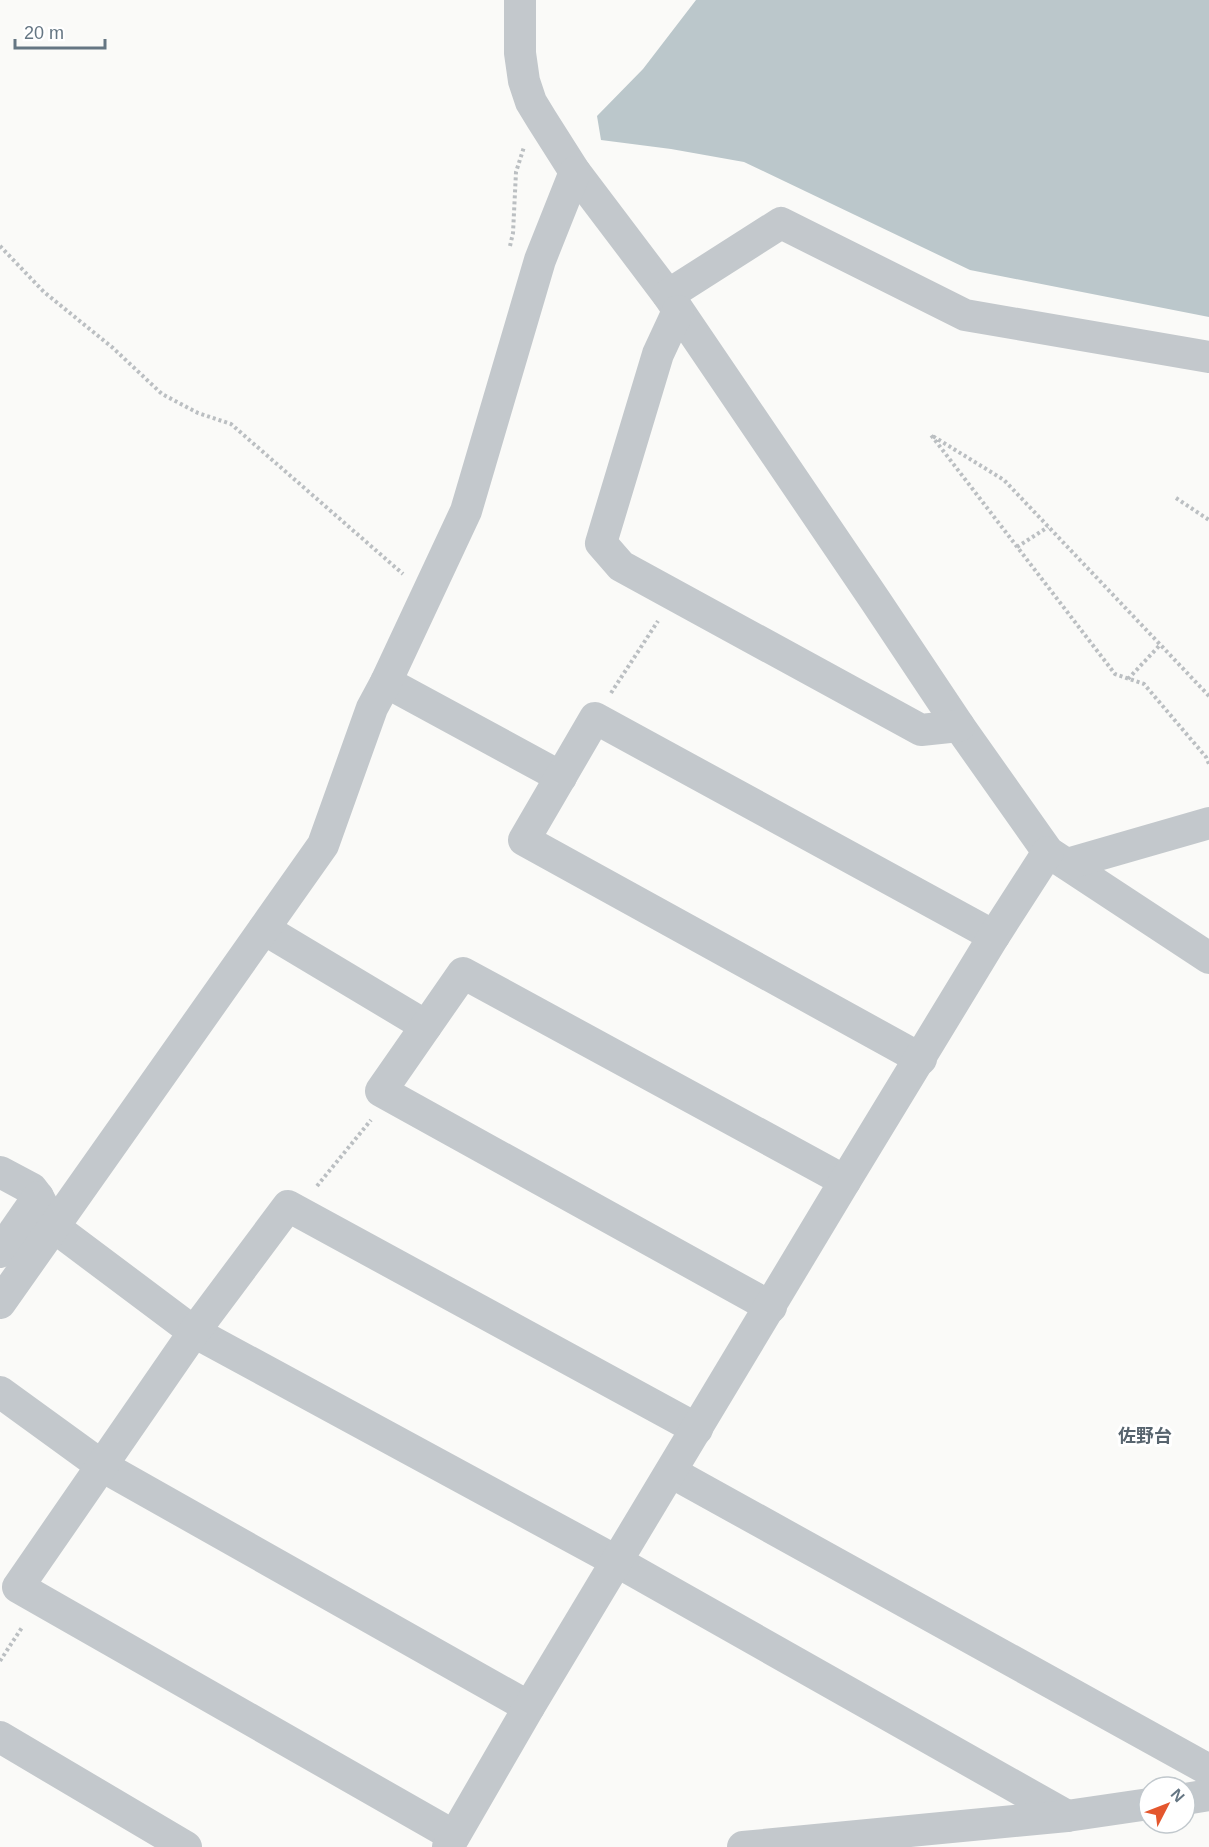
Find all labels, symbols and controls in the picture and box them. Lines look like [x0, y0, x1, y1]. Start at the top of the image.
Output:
scale bar [15, 12, 105, 50]
text: 20 m [24, 23, 64, 43]
district label: 佐野台 [1118, 1426, 1172, 1446]
north arrow [1137, 1775, 1197, 1835]
text: N [1168, 1785, 1188, 1805]

